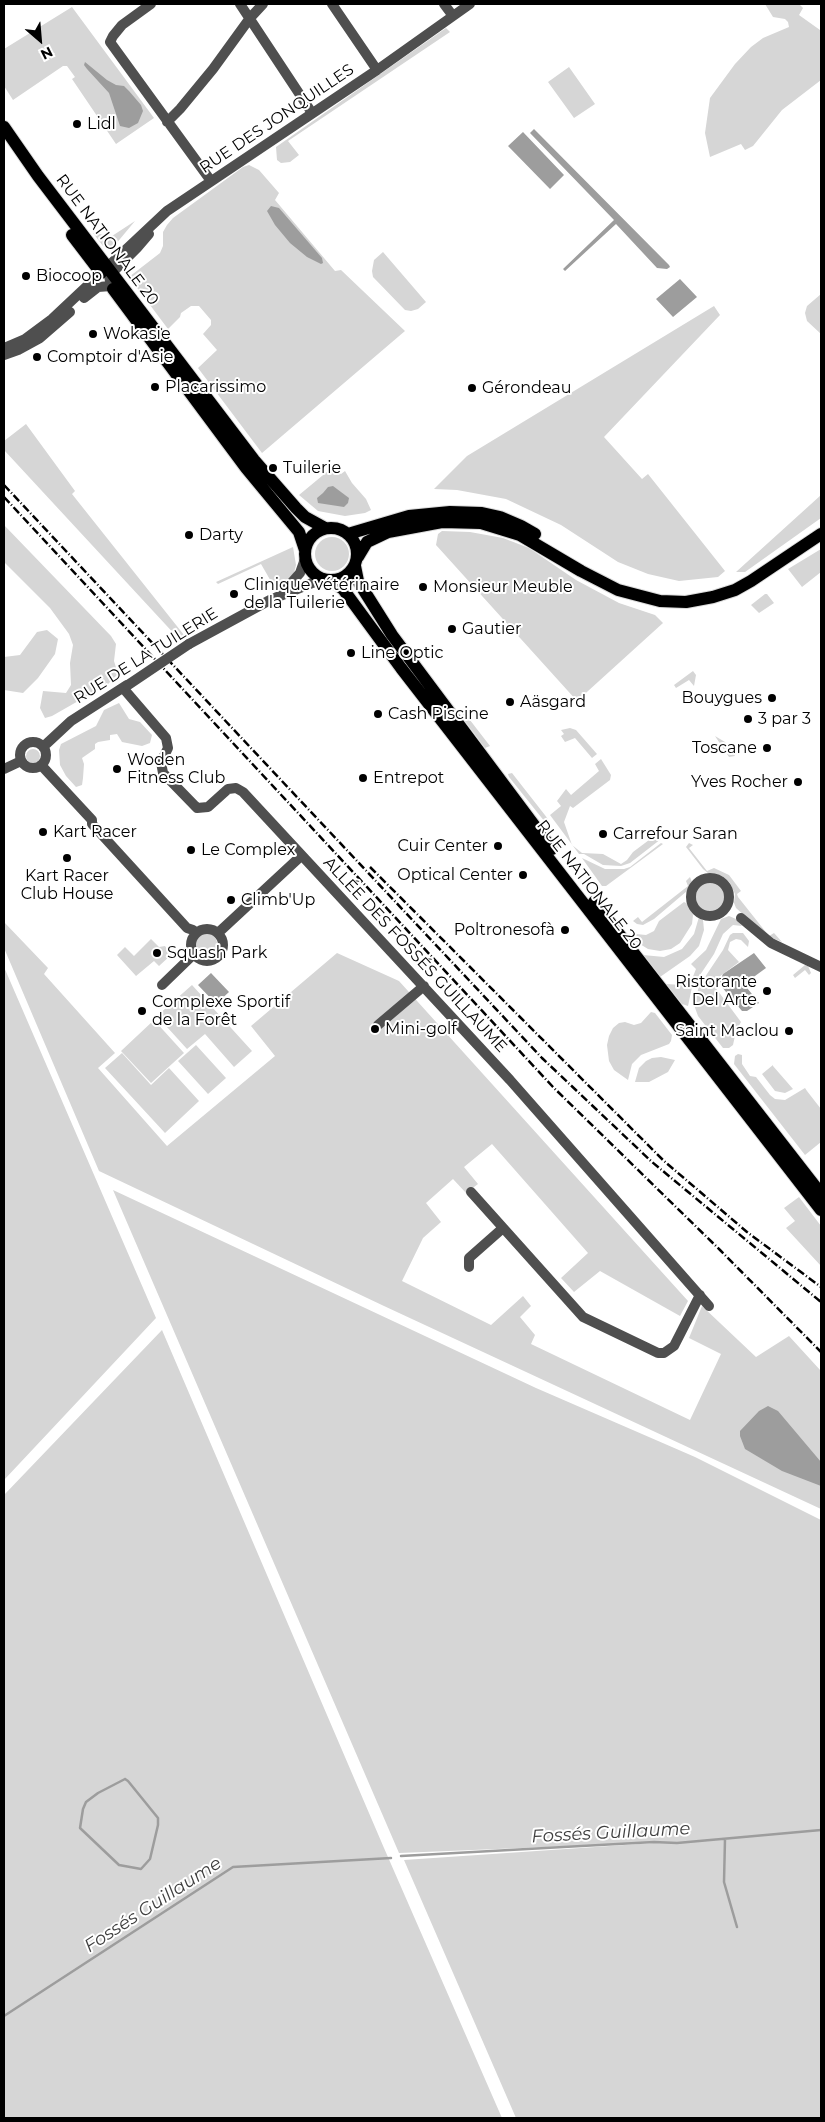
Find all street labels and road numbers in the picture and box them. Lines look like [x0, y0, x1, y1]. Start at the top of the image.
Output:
street label: RUE DES JONQUILLES [196, 60, 358, 178]
street label: RUE NATIONALE 20 [52, 171, 162, 309]
street label: RUE DE LA TUILERIE [71, 604, 221, 708]
street label: RUE NATIONALE 20 [533, 816, 645, 954]
street label: ALLÉE DES FOSSÉS GUILLAUME [319, 853, 511, 1057]

